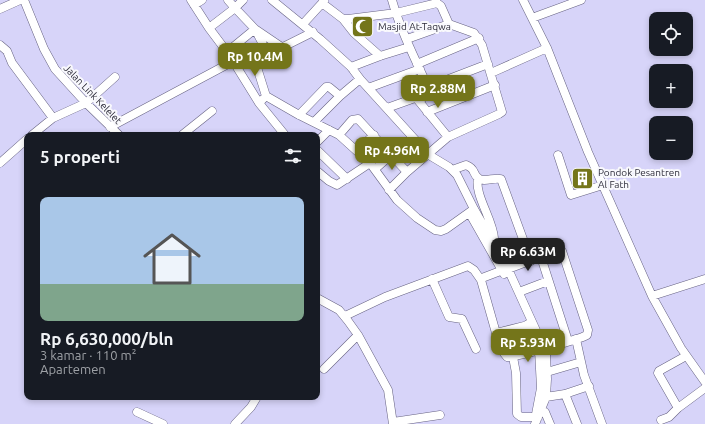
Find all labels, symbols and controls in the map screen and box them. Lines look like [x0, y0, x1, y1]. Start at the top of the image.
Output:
map controls [649, 12, 693, 160]
button: locate [649, 12, 693, 56]
mosque icon: Masjid At-Taqwa [350, 13, 376, 39]
place label: Masjid At-Taqwa [378, 21, 451, 32]
pin: Rp 10.4M [214, 43, 296, 77]
text: Rp 10.4M [227, 49, 283, 63]
street label: Jalan Link Kelelet [62, 62, 124, 126]
button: + [649, 64, 693, 108]
pin: Rp 2.88M [397, 75, 479, 109]
text: Rp 2.88M [410, 81, 466, 95]
button: − [649, 116, 693, 160]
pin: Rp 4.96M [351, 137, 433, 171]
text: Rp 4.96M [364, 143, 420, 157]
icon: filters [282, 145, 304, 167]
text: 5 properti [40, 147, 120, 166]
building icon: Pondok Pesantren Al Fath [569, 165, 595, 191]
place label: Pondok Pesantren Al Fath [598, 167, 680, 190]
icon: home [136, 223, 208, 295]
pin: Rp 6.63M [487, 238, 569, 272]
text: Rp 6.63M [500, 244, 556, 258]
text: Rp 6,630,000/bln [40, 329, 174, 348]
pin: Rp 5.93M [487, 329, 569, 363]
text: Rp 5.93M [500, 335, 556, 349]
text: 3 kamar · 110 m² [40, 348, 136, 362]
text: Apartemen [40, 362, 106, 376]

